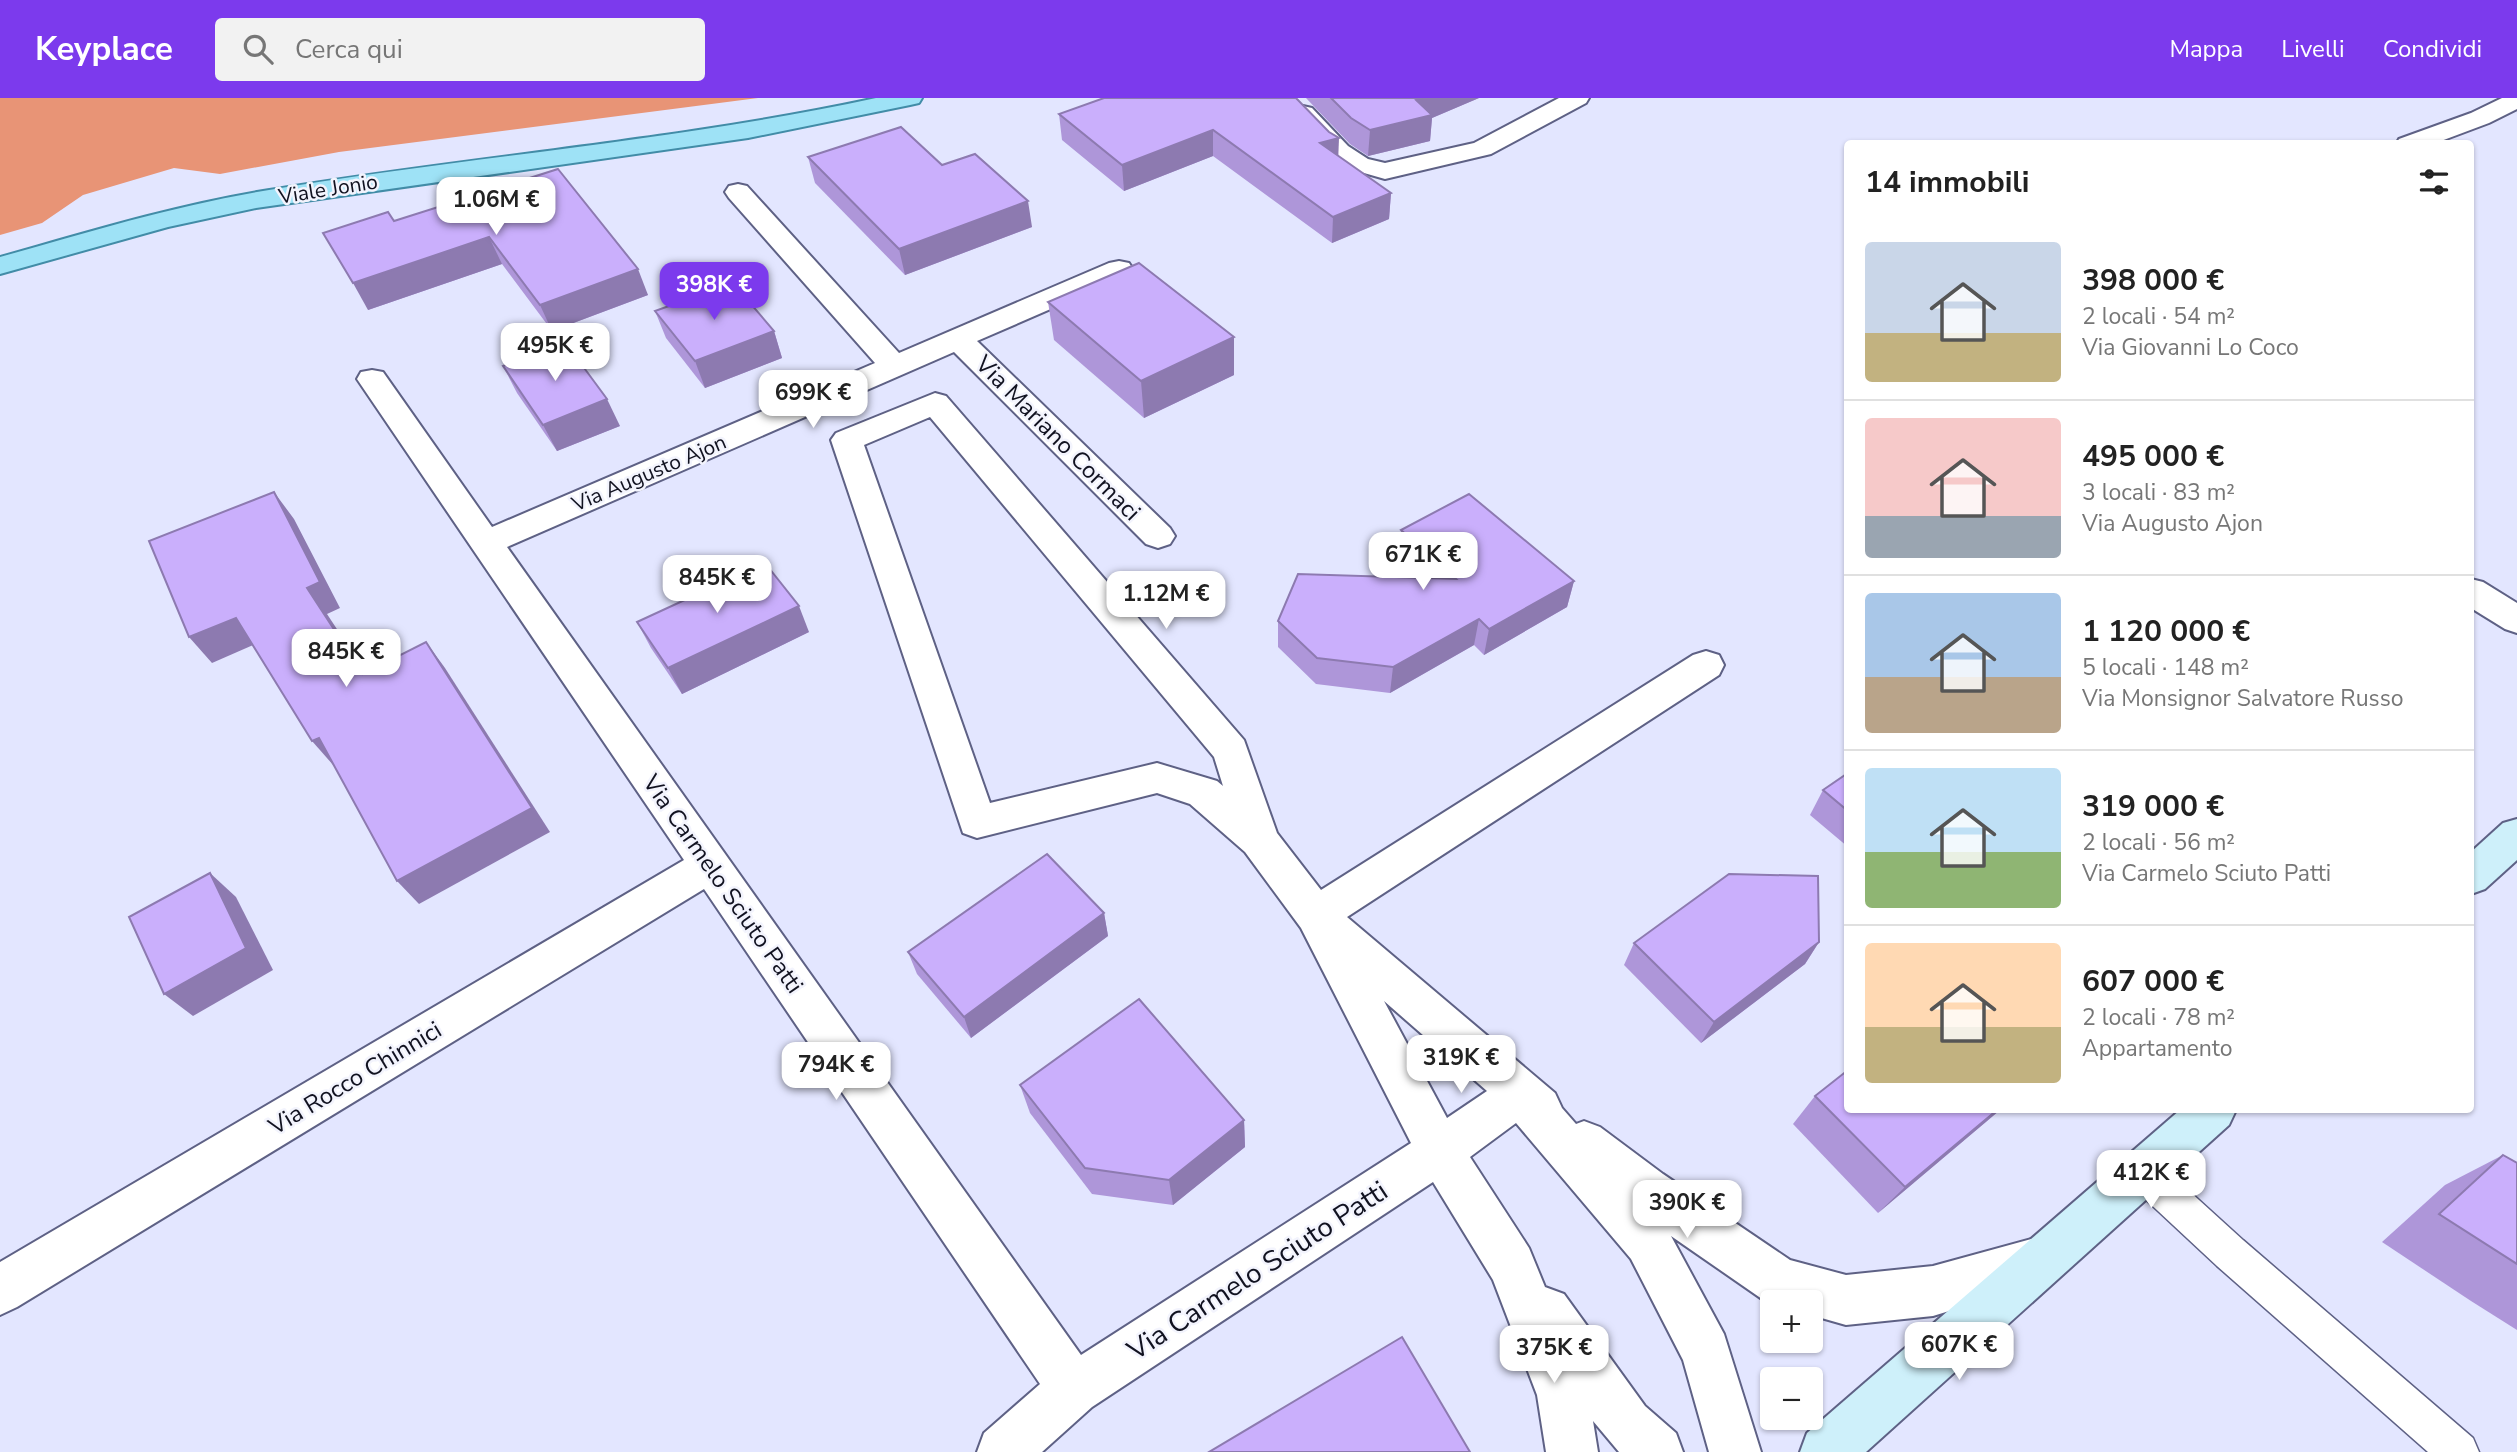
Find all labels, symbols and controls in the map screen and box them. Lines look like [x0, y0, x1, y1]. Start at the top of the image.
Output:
search box [215, 18, 705, 81]
text: Keyplace [35, 27, 173, 72]
icon: search [239, 30, 277, 68]
text: Cerca qui [295, 32, 403, 67]
text: Mappa [2169, 33, 2243, 65]
text: Livelli [2281, 33, 2345, 65]
text: Condividi [2383, 33, 2482, 65]
text: 14 immobili [1865, 162, 2030, 203]
icon: filters [2415, 163, 2453, 201]
street label: Viale Jonio [275, 167, 380, 211]
pin: 1.06M € [431, 178, 561, 237]
text: 1.06M € [452, 184, 540, 215]
text: 398 000 € [2082, 260, 2224, 301]
pin: 398K € [657, 262, 771, 322]
text: 398K € [676, 269, 752, 300]
icon: home [1921, 270, 2005, 354]
text: 2 locali · 54 m² [2082, 301, 2235, 332]
pin: 495K € [498, 324, 612, 383]
text: 495K € [517, 330, 593, 361]
text: Via Giovanni Lo Coco [2082, 332, 2299, 363]
street label: Via Mariano Cormaci [968, 348, 1148, 528]
pin: 699K € [756, 370, 870, 430]
text: 699K € [775, 377, 851, 408]
street label: Via Augusto Ajon [567, 428, 731, 519]
text: 495 000 € [2082, 436, 2224, 477]
icon: home [1921, 446, 2005, 530]
text: 3 locali · 83 m² [2082, 477, 2235, 508]
text: Via Augusto Ajon [2082, 508, 2263, 539]
pin: 671K € [1366, 532, 1480, 592]
text: 671K € [1385, 539, 1461, 570]
pin: 845K € [660, 556, 774, 615]
text: 845K € [679, 562, 755, 593]
pin: 1.12M € [1101, 572, 1231, 631]
text: 1.12M € [1122, 578, 1210, 609]
text: 1 120 000 € [2082, 611, 2250, 652]
icon: home [1921, 621, 2005, 705]
pin: 845K € [289, 630, 403, 689]
text: 845K € [308, 636, 384, 667]
text: 5 locali · 148 m² [2082, 652, 2249, 683]
text: Via Monsignor Salvatore Russo [2082, 683, 2404, 714]
street label: Via Carmelo Sciuto Patti [635, 768, 811, 1000]
text: 319 000 € [2082, 786, 2224, 827]
icon: home [1921, 796, 2005, 880]
text: 2 locali · 56 m² [2082, 827, 2235, 858]
text: Via Carmelo Sciuto Patti [2082, 858, 2331, 889]
text: 607 000 € [2082, 961, 2224, 1002]
icon: home [1921, 971, 2005, 1055]
text: 2 locali · 78 m² [2082, 1002, 2235, 1033]
street label: Via Rocco Chinnici [262, 1014, 447, 1143]
text: Appartamento [2082, 1033, 2233, 1064]
pin: 319K € [1404, 1035, 1518, 1095]
pin: 794K € [779, 1042, 893, 1102]
text: 319K € [1423, 1042, 1499, 1073]
text: 794K € [798, 1049, 874, 1080]
pin: 412K € [2094, 1150, 2208, 1210]
text: 412K € [2113, 1157, 2189, 1188]
street label: Via Carmelo Sciuto Patti [1119, 1172, 1395, 1370]
pin: 390K € [1630, 1180, 1744, 1240]
text: 390K € [1649, 1187, 1725, 1218]
map controls [1760, 1290, 1823, 1430]
button: + [1760, 1290, 1823, 1353]
pin: 607K € [1902, 1322, 2016, 1382]
pin: 375K € [1497, 1326, 1611, 1385]
text: 607K € [1921, 1329, 1997, 1360]
text: 375K € [1516, 1332, 1592, 1363]
button: − [1760, 1367, 1823, 1430]

